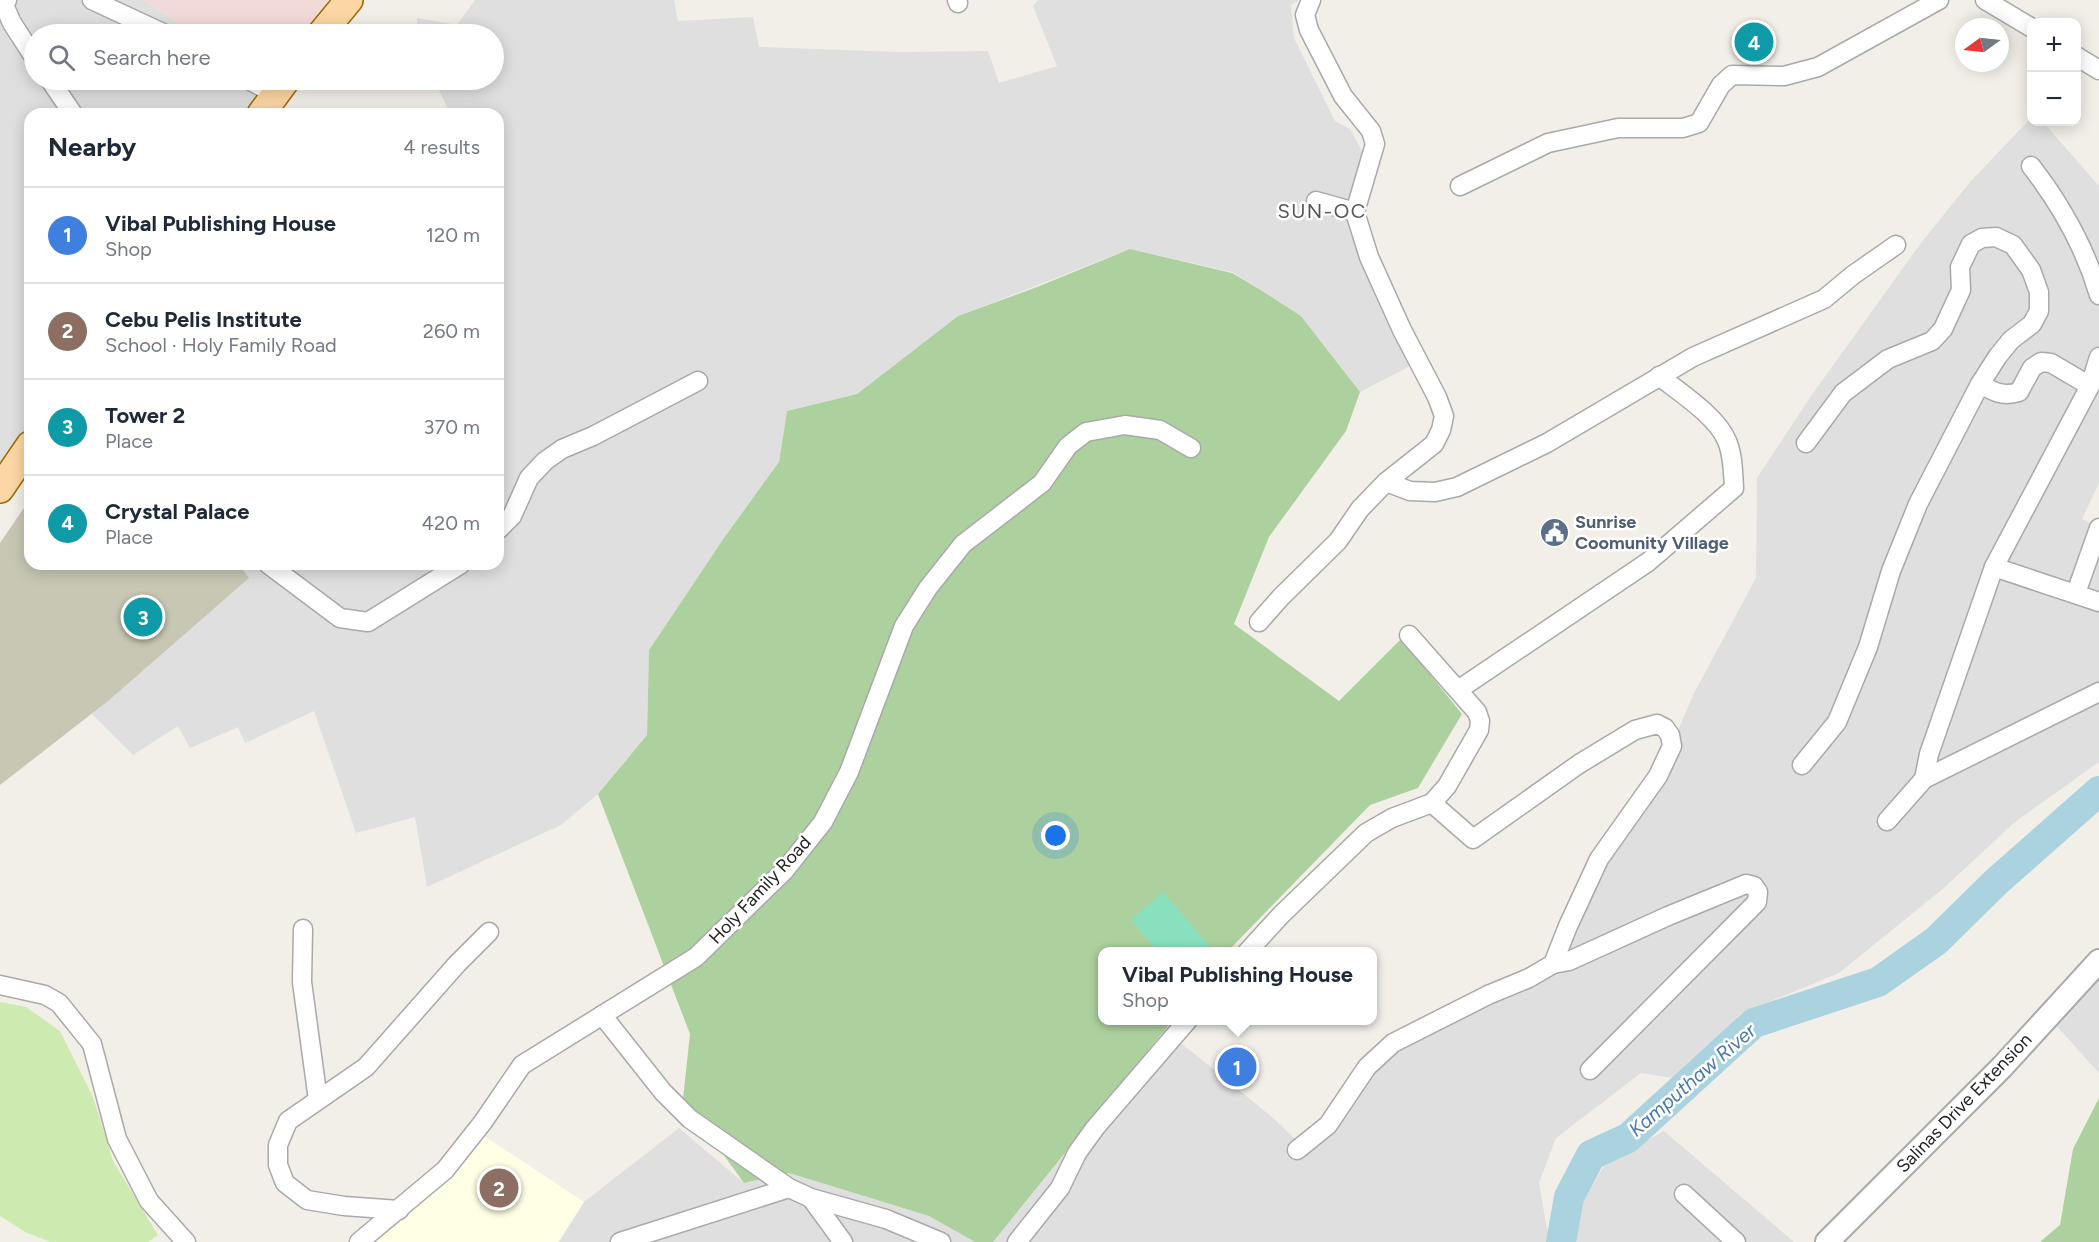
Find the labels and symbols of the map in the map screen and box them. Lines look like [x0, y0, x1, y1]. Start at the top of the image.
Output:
north arrow [1955, 18, 2009, 72]
pin: 4 [1734, 20, 1774, 64]
district label: SUN-OC [1277, 199, 1367, 223]
place label: Sunrise Coomunity Village [1575, 511, 1729, 554]
public building icon: Sunrise Coomunity Village [1538, 516, 1570, 548]
pin: 3 [124, 594, 162, 640]
your location [1041, 821, 1070, 850]
street label: Holy Family Road [704, 831, 816, 949]
water label: Kamputhaw River [1624, 1018, 1761, 1142]
street label: Salinas Drive Extension [1892, 1029, 2036, 1177]
pin: 1 [1218, 1044, 1256, 1090]
pin: 2 [480, 1166, 518, 1210]

